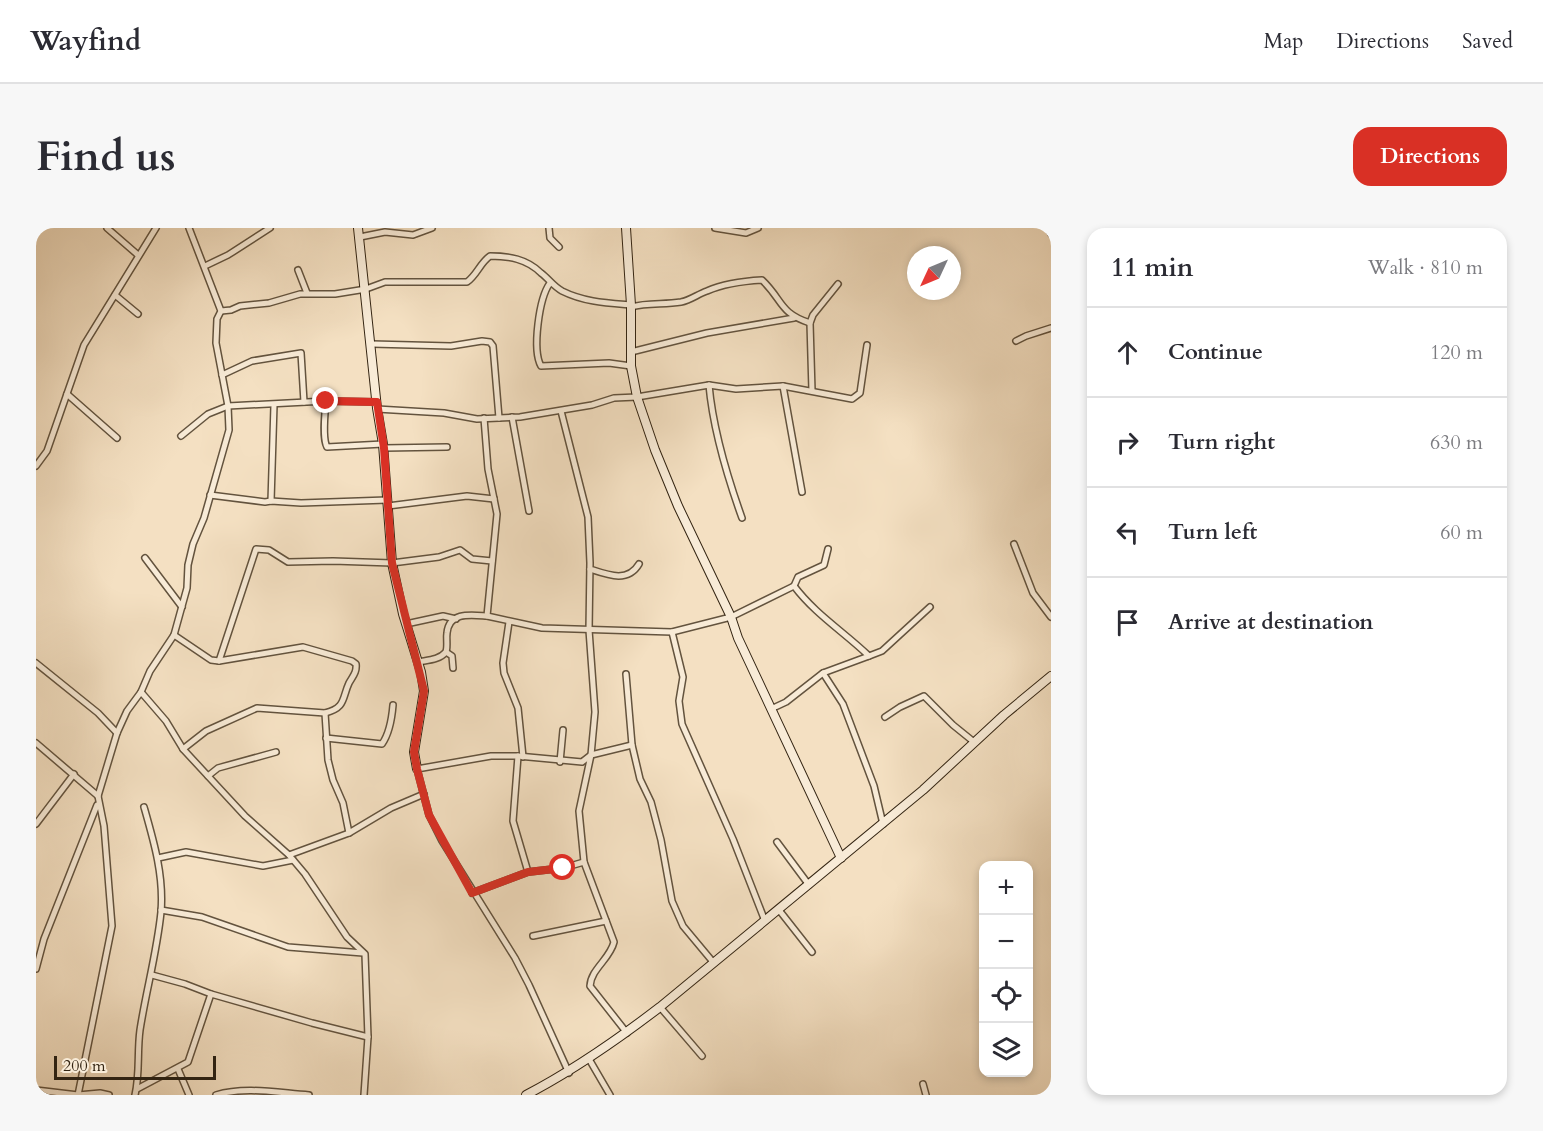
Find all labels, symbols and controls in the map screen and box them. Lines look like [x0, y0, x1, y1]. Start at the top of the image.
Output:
text: Wayfind [30, 22, 141, 60]
text: Map [1263, 27, 1303, 56]
text: Directions [1336, 27, 1429, 56]
text: Saved [1462, 27, 1513, 56]
button: Directions [1353, 127, 1507, 186]
text: Find us [36, 128, 176, 185]
north arrow [907, 246, 961, 300]
text: 11 min [1111, 250, 1194, 285]
text: Walk · 810 m [1368, 254, 1483, 281]
icon: ahead [1111, 336, 1144, 369]
text: Continue [1168, 337, 1263, 367]
text: 120 m [1430, 339, 1483, 366]
route end [312, 387, 338, 413]
icon: right [1111, 426, 1144, 459]
text: Turn right [1168, 427, 1275, 457]
text: 630 m [1430, 429, 1483, 456]
icon: left [1111, 516, 1144, 549]
text: Turn left [1168, 517, 1257, 547]
text: 60 m [1440, 519, 1483, 546]
icon: arrive [1111, 606, 1144, 639]
text: Arrive at destination [1168, 607, 1373, 637]
route start [549, 854, 575, 880]
map controls [979, 861, 1033, 1077]
button: + [979, 861, 1033, 915]
button: − [979, 915, 1033, 969]
button: locate [979, 969, 1033, 1023]
button: layers [979, 1023, 1033, 1077]
scale bar [54, 1053, 216, 1080]
text: 200 m [63, 1055, 105, 1077]

